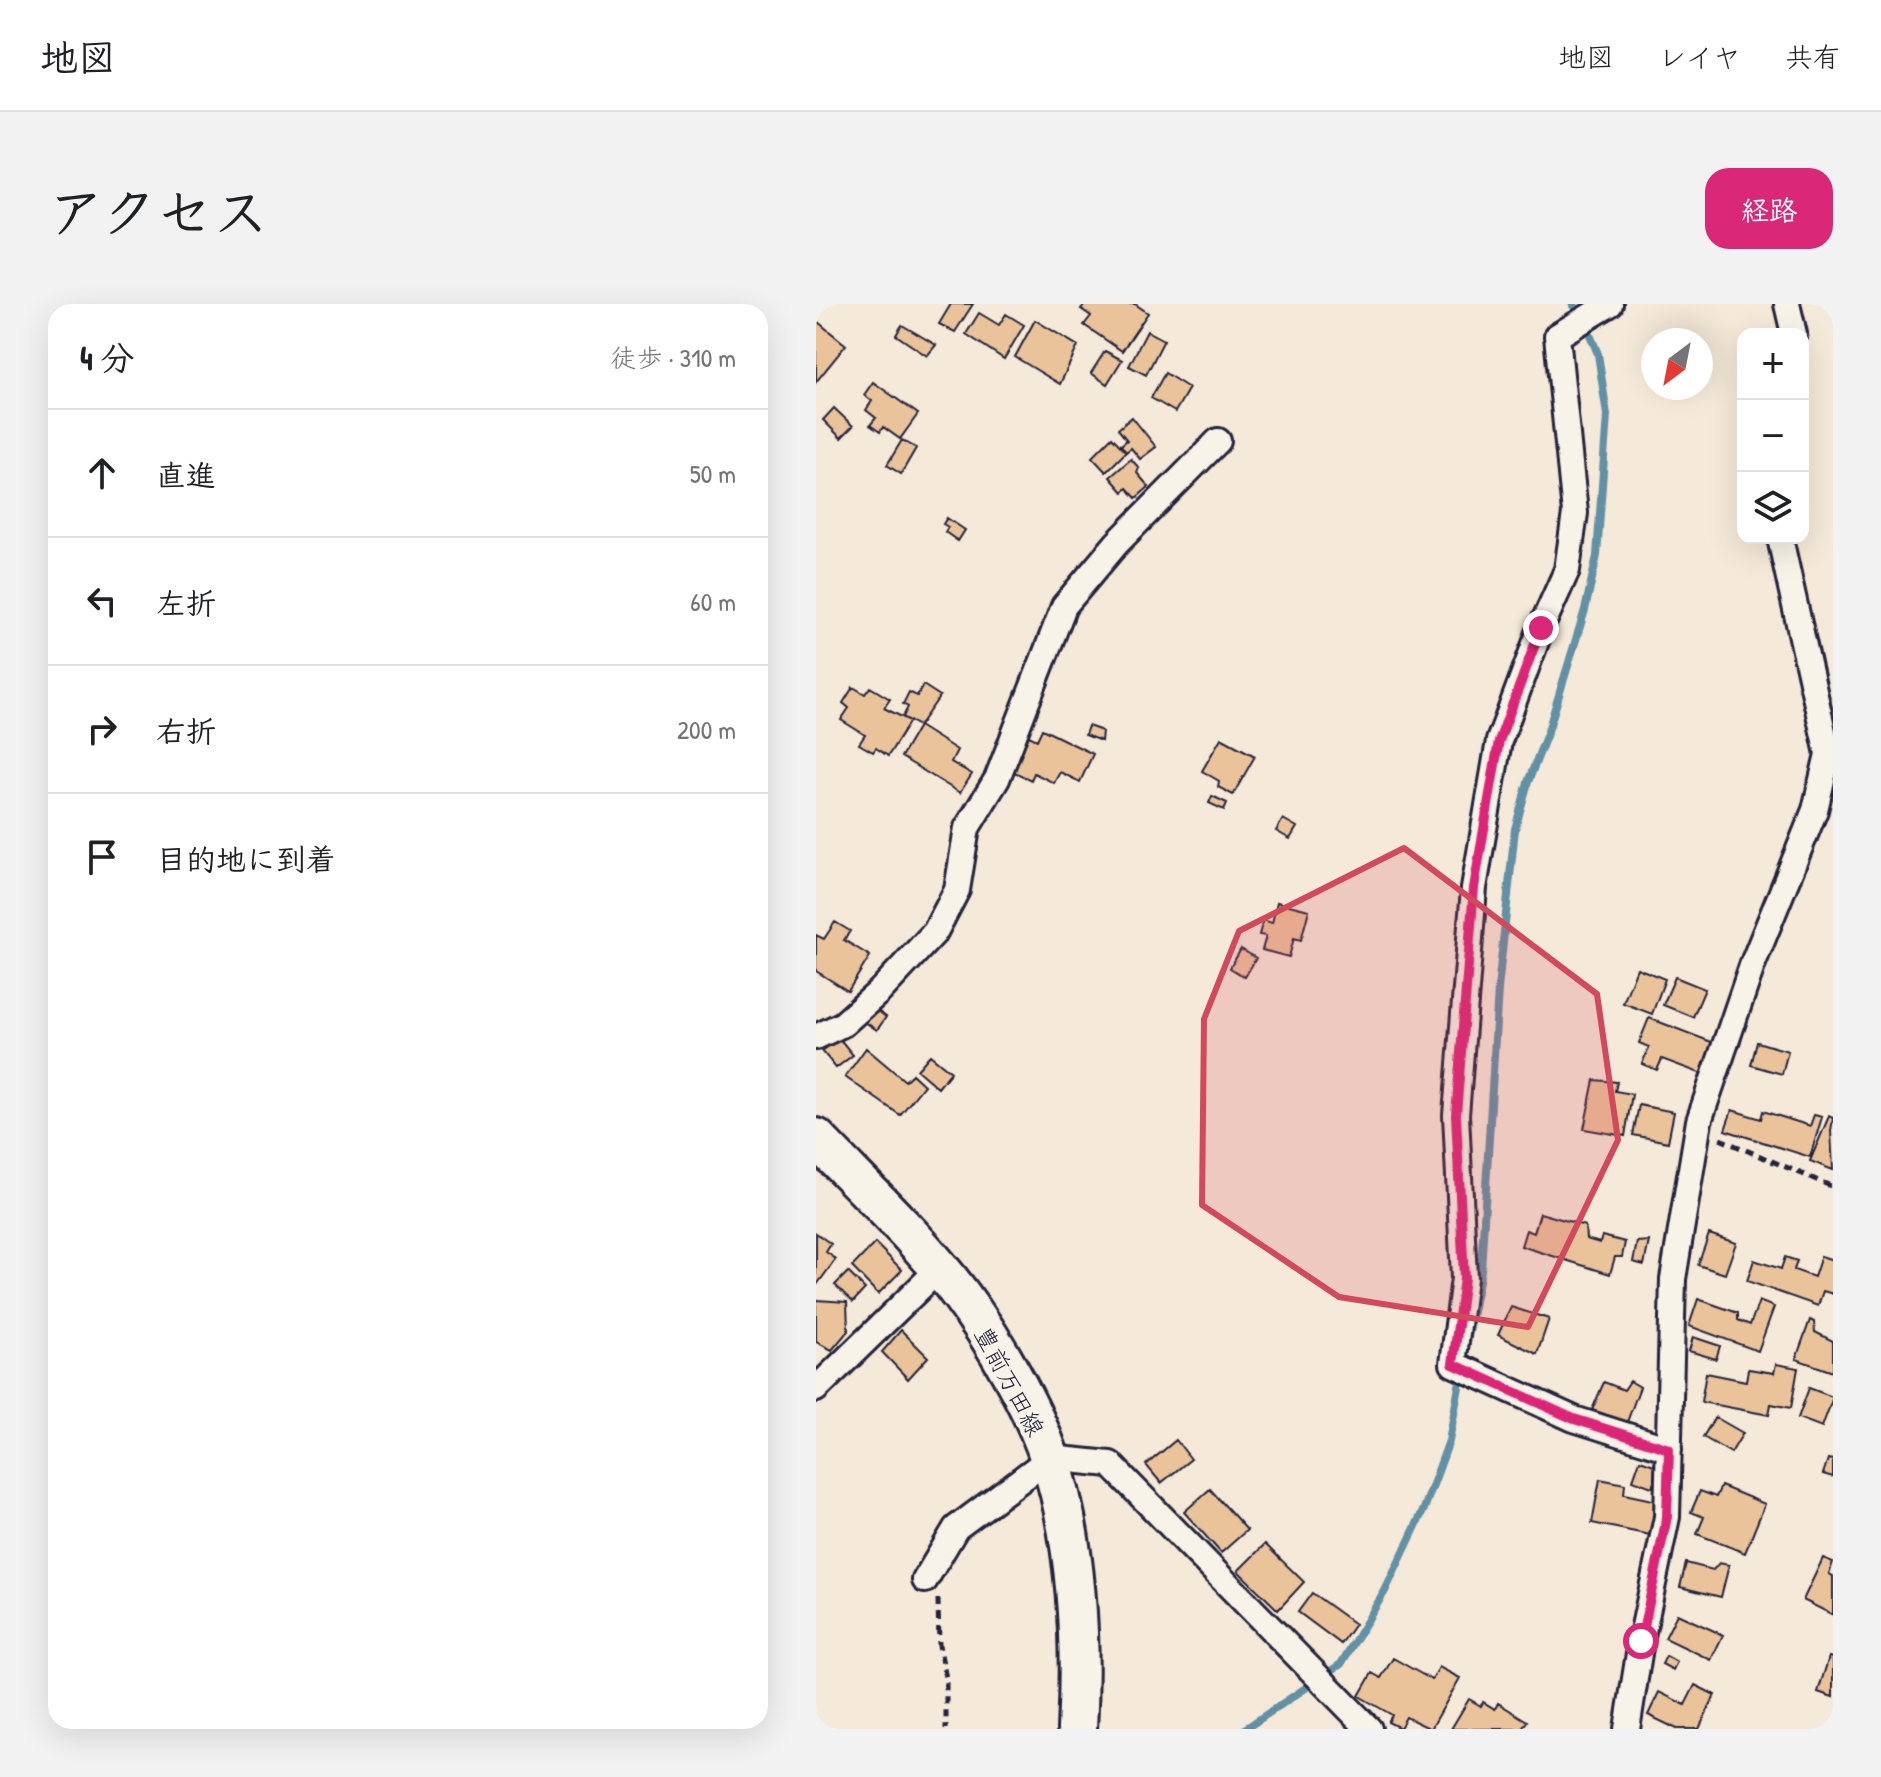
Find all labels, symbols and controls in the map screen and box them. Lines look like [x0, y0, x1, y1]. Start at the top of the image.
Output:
text: 地図 [40, 31, 116, 83]
text: 地図 [1558, 38, 1614, 76]
text: レイヤ [1658, 38, 1741, 76]
text: 共有 [1785, 38, 1841, 76]
button: 経路 [1705, 168, 1833, 249]
text: アクセス [48, 174, 269, 249]
north arrow [1641, 328, 1713, 400]
map controls [1737, 328, 1809, 544]
button: + [1737, 328, 1809, 400]
text: 4 分 [80, 335, 135, 381]
text: 徒歩 · 310 m [610, 340, 736, 375]
button: − [1737, 400, 1809, 472]
icon: ahead [80, 451, 124, 495]
text: 直進 [156, 455, 216, 495]
text: 50 m [690, 456, 736, 491]
button: layers [1737, 472, 1809, 544]
icon: left [80, 579, 124, 623]
text: 左折 [156, 583, 216, 623]
text: 60 m [690, 584, 736, 619]
route end [1523, 610, 1559, 646]
icon: right [80, 707, 124, 751]
text: 右折 [156, 711, 216, 751]
text: 200 m [677, 712, 736, 747]
icon: arrive [80, 835, 124, 879]
text: 目的地に到着 [156, 839, 336, 879]
street label: 豊前万田線 [968, 1321, 1052, 1441]
route start [1623, 1623, 1659, 1659]

